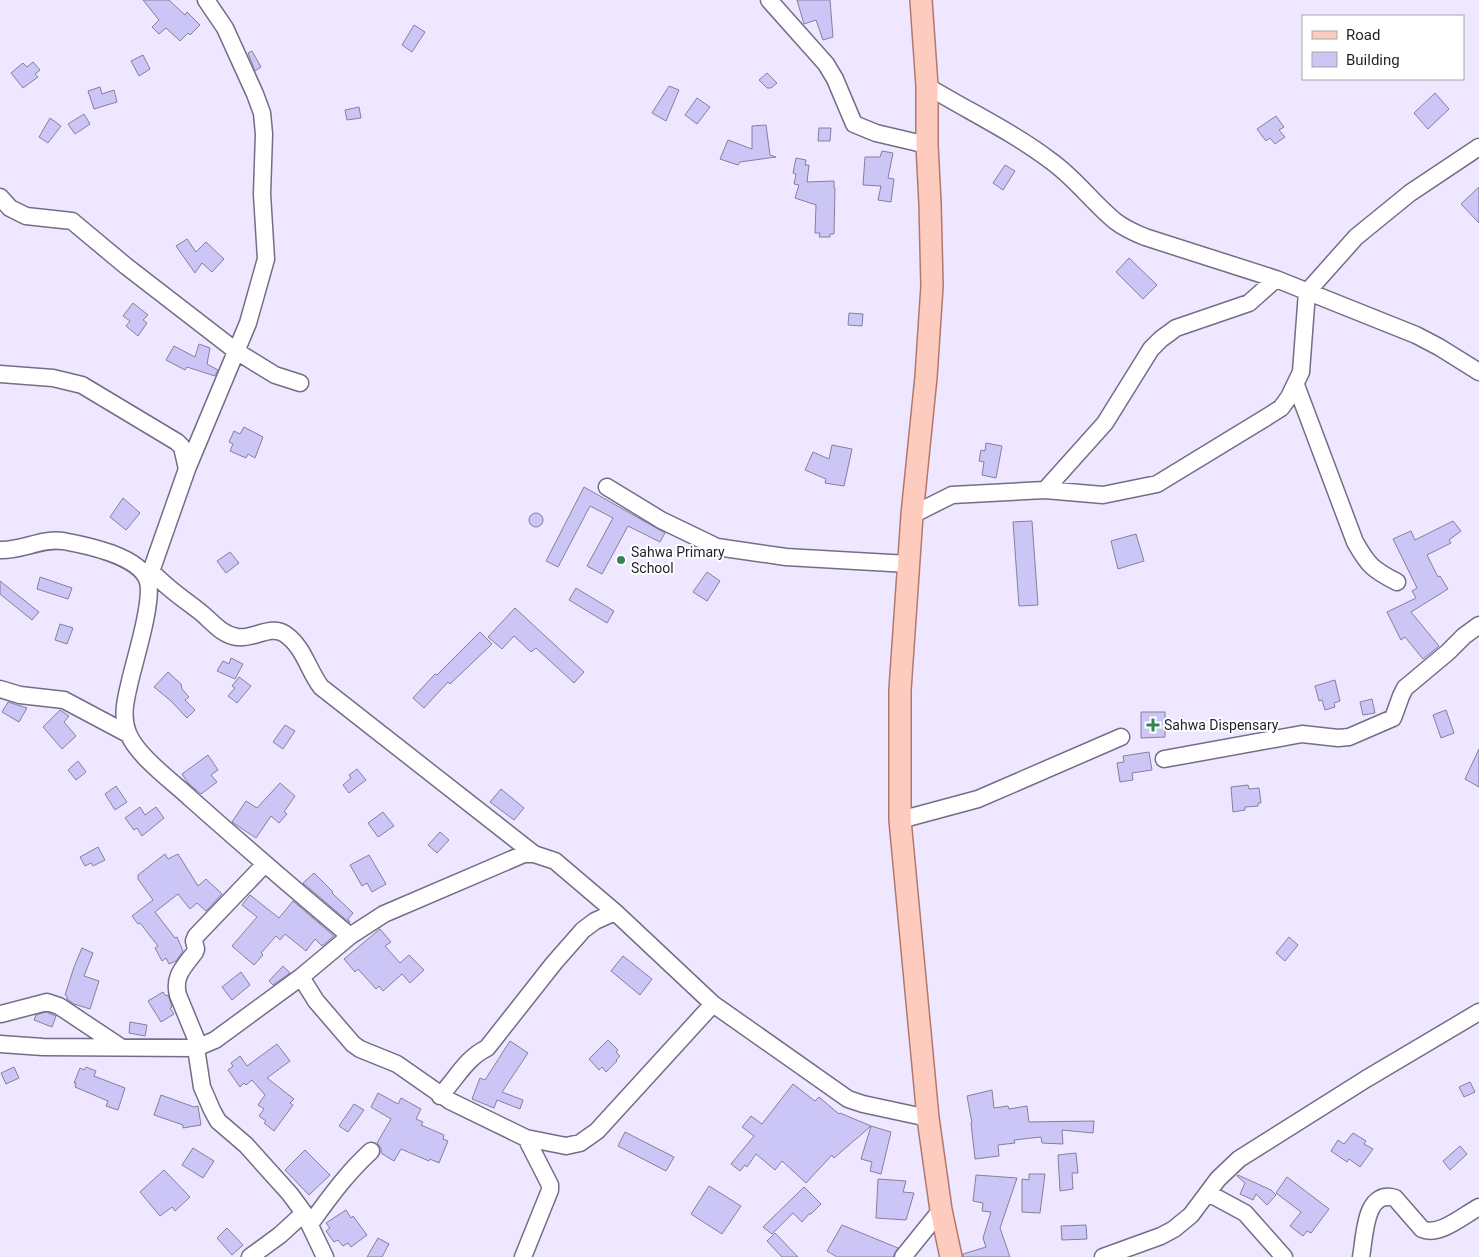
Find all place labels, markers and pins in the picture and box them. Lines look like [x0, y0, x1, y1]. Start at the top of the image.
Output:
place label: Sahwa Primary School [631, 544, 725, 576]
marker: Sahwa Primary School [615, 554, 627, 566]
place label: Sahwa Dispensary [1164, 717, 1279, 733]
marker: Sahwa Dispensary [1146, 718, 1160, 732]

